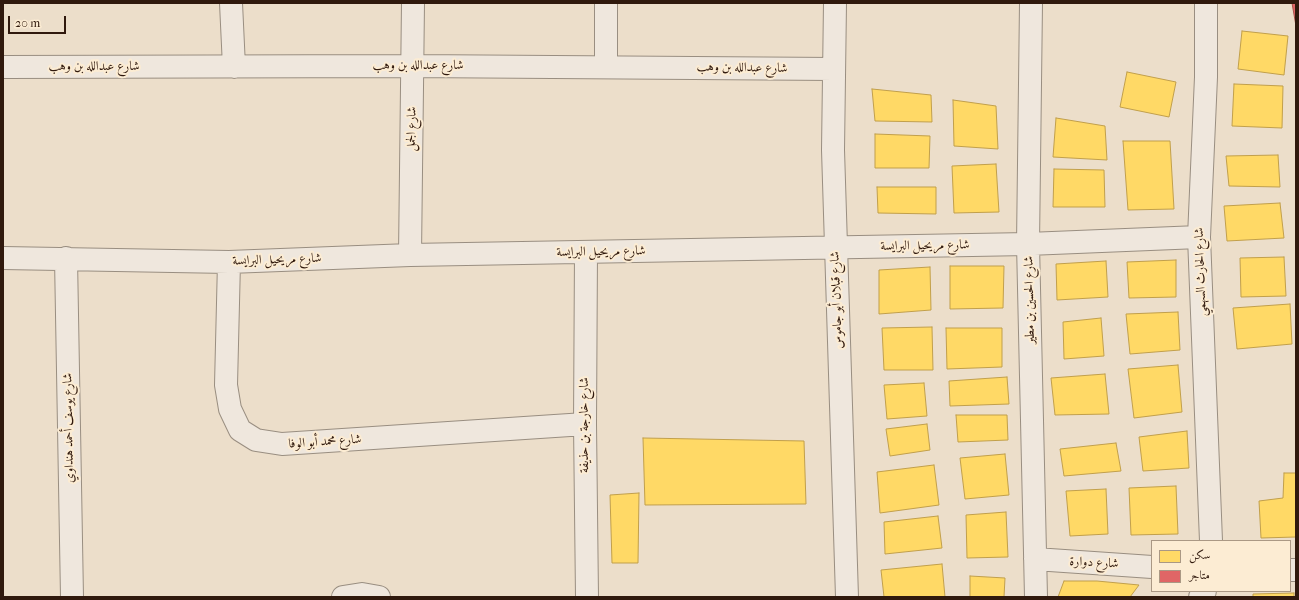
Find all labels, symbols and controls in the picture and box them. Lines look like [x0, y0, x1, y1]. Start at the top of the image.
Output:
scale bar [10, 8, 68, 34]
text: 20 m [15, 16, 40, 30]
street label: شارع عبدالله بن وهب [372, 58, 464, 74]
street label: شارع عبدالله بن وهب [48, 59, 140, 75]
street label: شارع عبدالله بن وهب [696, 59, 788, 77]
street label: شارع الجمل [404, 106, 420, 152]
street label: شارع الحارث السهمي [1192, 227, 1210, 317]
street label: شارع مريحيل البرايسة [880, 237, 970, 255]
street label: شارع مريحيل البرايسة [556, 243, 646, 261]
street label: شارع مريحيل البرايسة [232, 251, 322, 269]
street label: شارع قبلان أبو جاموس [828, 251, 846, 349]
street label: شارع الحسين بن مطير [1021, 256, 1039, 344]
street label: شارع يوسف أحمد هنداوي [60, 373, 78, 483]
street label: شارع خارجة بن حذيفة [577, 377, 593, 473]
street label: شارع محمد أبو الوفا [288, 432, 362, 452]
legend [1151, 540, 1291, 592]
text: سكن [1189, 548, 1210, 562]
street label: شارع دوارة [1069, 554, 1119, 572]
text: متاجر [1189, 568, 1210, 582]

